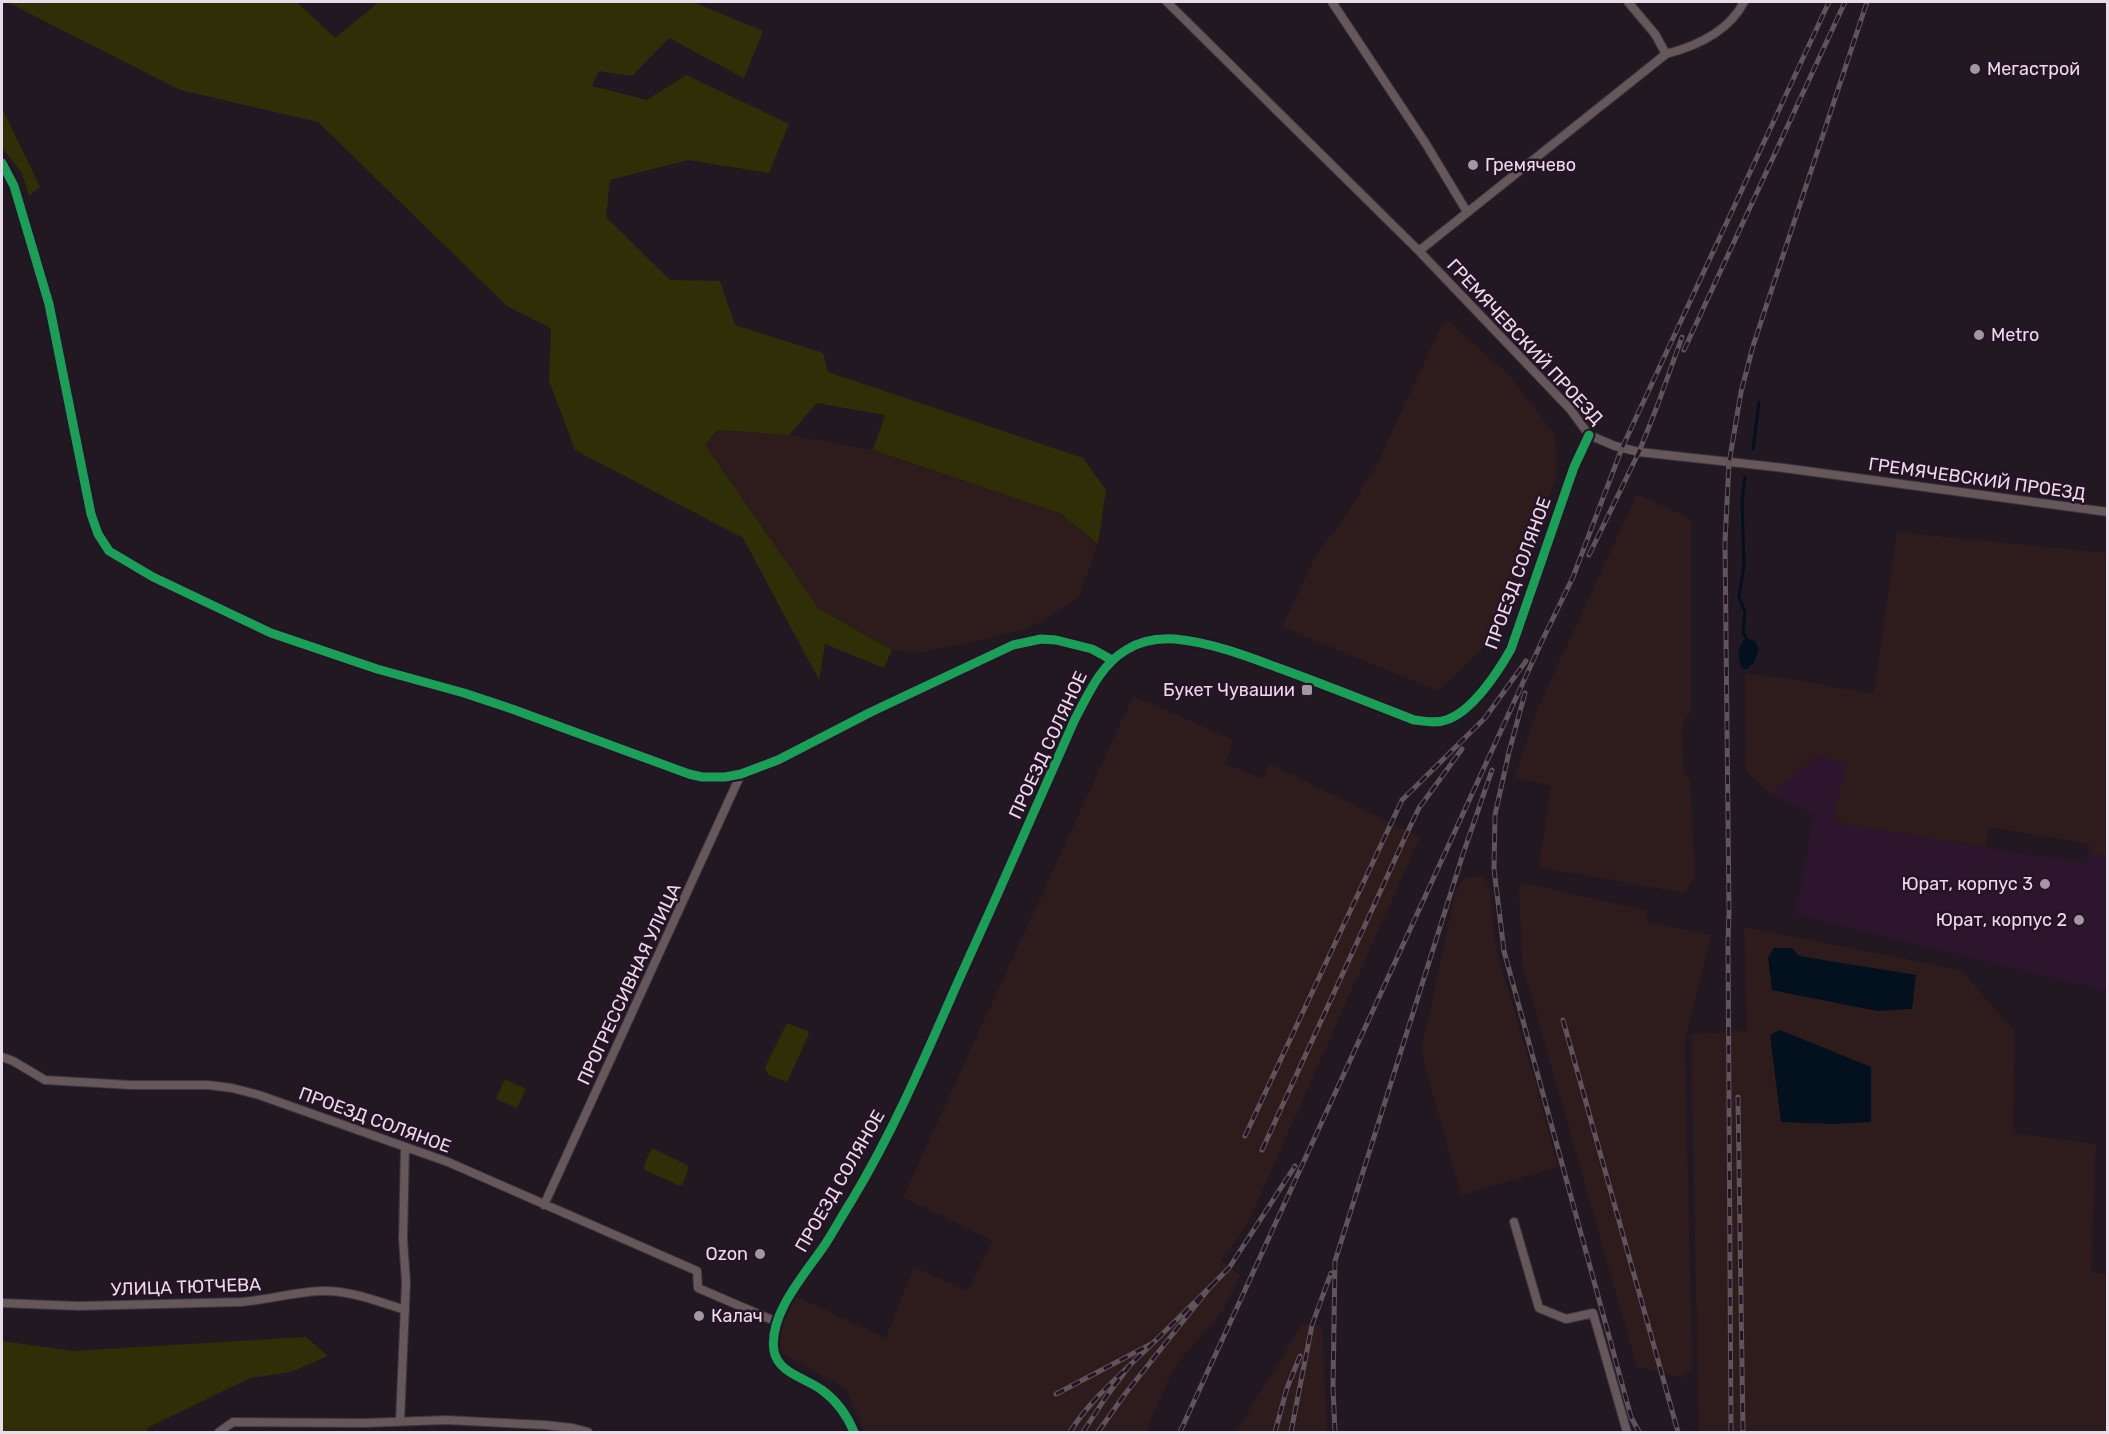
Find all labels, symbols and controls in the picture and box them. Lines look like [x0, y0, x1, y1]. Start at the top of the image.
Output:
place label: Мегастрой [1987, 58, 2080, 80]
marker: Мегастрой [1968, 62, 1982, 76]
place label: Гремячево [1485, 154, 1576, 176]
marker: Гремячево [1466, 158, 1480, 172]
street label: ГРЕМЯЧЕВСКИЙ ПРОЕЗД [1442, 254, 1608, 430]
place label: Metro [1991, 324, 2039, 346]
marker: Metro [1972, 328, 1986, 342]
street label: ГРЕМЯЧЕВСКИЙ ПРОЕЗД [1867, 453, 2087, 505]
street label: ПРОЕЗД СОЛЯНОЕ [1480, 494, 1556, 652]
street label: ПРОЕЗД СОЛЯНОЕ [1004, 668, 1092, 822]
place label: Букет Чувашии [1163, 679, 1295, 701]
marker: Букет Чувашии [1300, 683, 1314, 697]
place label: Юрат, корпус 3 [1901, 873, 2033, 895]
marker: Юрат, корпус 3 [2038, 877, 2052, 891]
street label: ПРОГРЕССИВНАЯ УЛИЦА [572, 880, 686, 1088]
place label: Юрат, корпус 2 [1936, 909, 2067, 931]
marker: Юрат, корпус 2 [2072, 913, 2086, 927]
street label: ПРОЕЗД СОЛЯНОЕ [296, 1082, 454, 1158]
street label: ПРОЕЗД СОЛЯНОЕ [790, 1106, 890, 1256]
place label: Ozon [706, 1243, 748, 1265]
marker: Ozon [753, 1247, 767, 1261]
street label: УЛИЦА ТЮТЧЕВА [110, 1273, 262, 1301]
place label: Калач [711, 1305, 763, 1327]
marker: Калач [692, 1309, 706, 1323]

